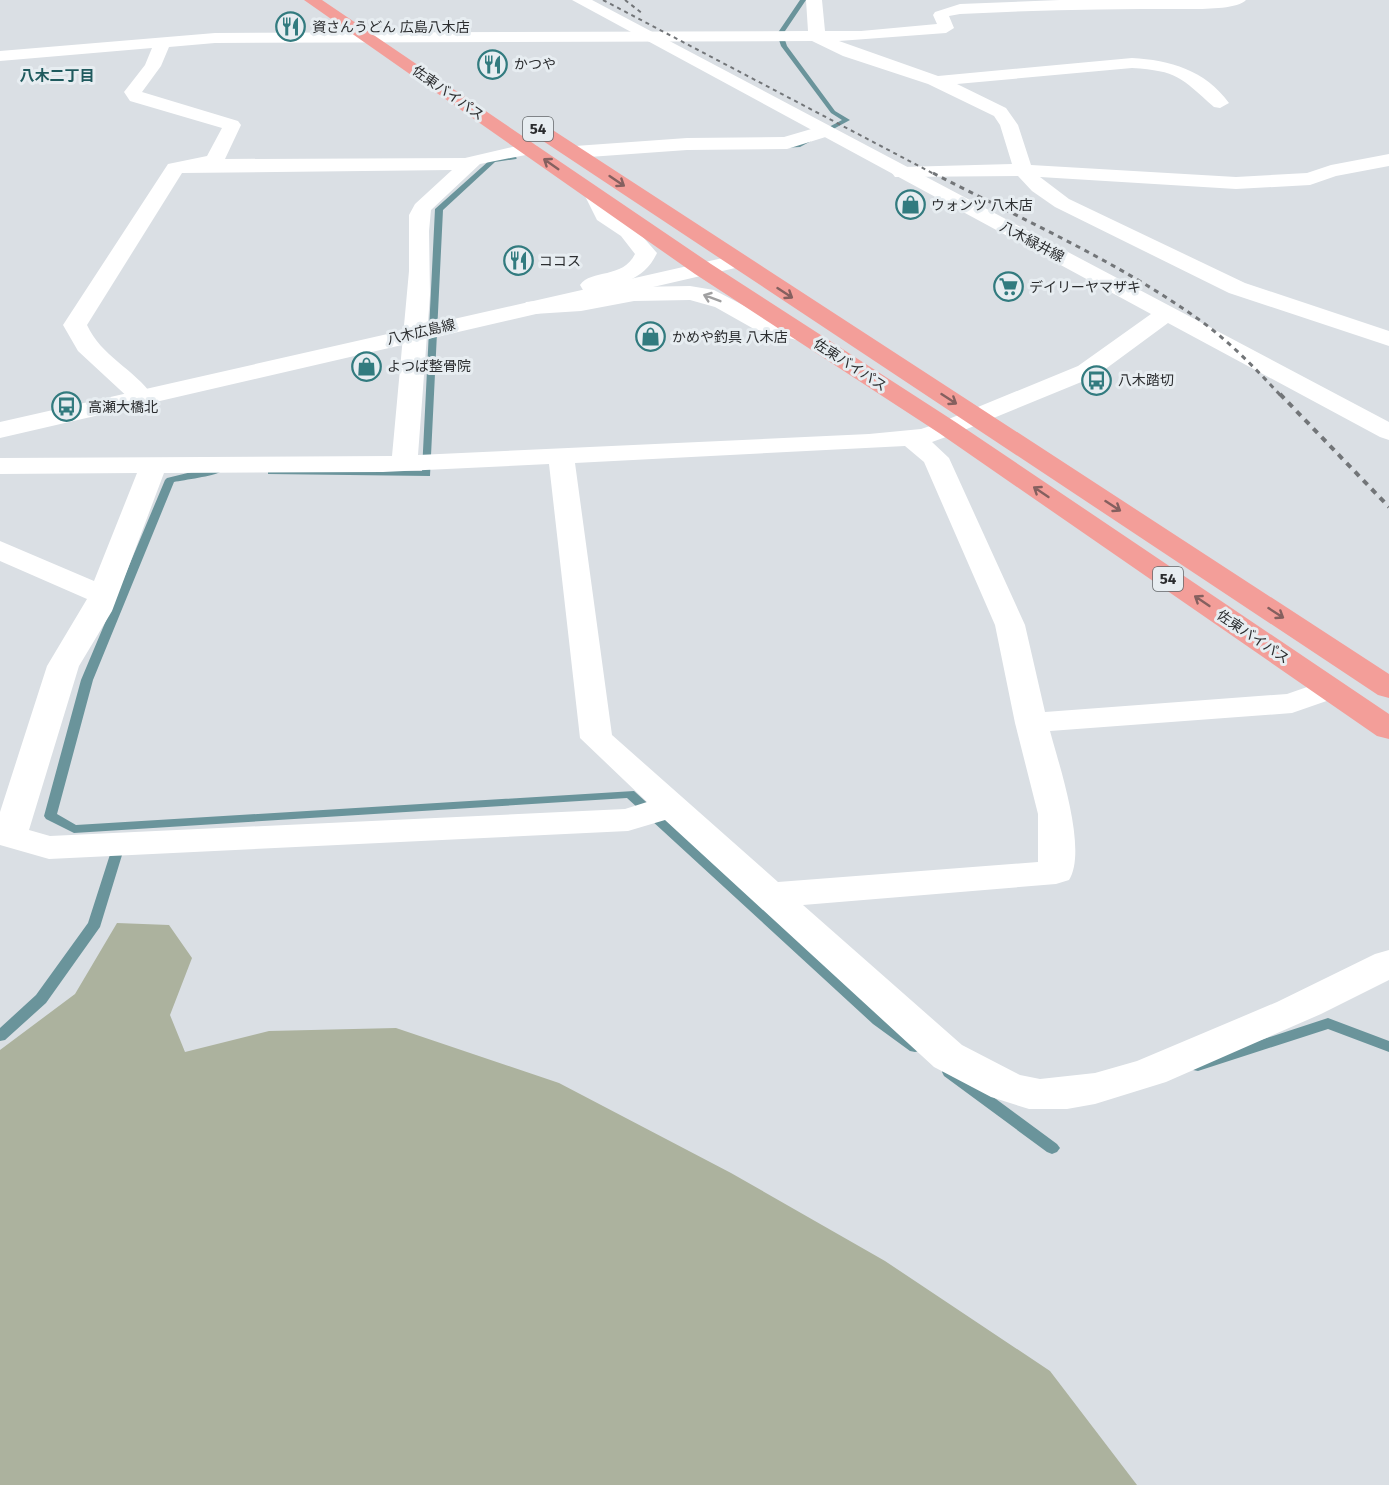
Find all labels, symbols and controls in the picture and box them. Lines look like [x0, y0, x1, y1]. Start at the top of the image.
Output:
restaurant icon: 資さんうどん 広島八木店 [275, 11, 307, 43]
place label: 資さんうどん 広島八木店 [312, 19, 470, 36]
restaurant icon: かつや [477, 48, 509, 80]
place label: かつや [514, 56, 556, 73]
street label: 佐東バイパス [409, 62, 487, 124]
district label: 八木二丁目 [19, 67, 95, 85]
road number: 54 [523, 117, 553, 141]
one-way arrow [543, 158, 559, 170]
one-way arrow [608, 175, 624, 187]
shop icon: ウォンツ 八木店 [894, 189, 926, 221]
place label: ウォンツ 八木店 [931, 197, 1033, 214]
street label: 八木緑井線 [997, 218, 1067, 266]
restaurant icon: ココス [502, 245, 534, 277]
place label: ココス [539, 253, 581, 270]
supermarket icon: デイリーヤマザキ [992, 271, 1024, 303]
place label: デイリーヤマザキ [1029, 279, 1141, 296]
one-way arrow [777, 286, 794, 299]
one-way arrow [703, 292, 722, 303]
street label: 八木広島線 [385, 316, 457, 348]
shop icon: かめや釣具 八木店 [635, 321, 667, 353]
place label: かめや釣具 八木店 [672, 329, 788, 346]
street label: 佐東バイパス [810, 335, 890, 395]
shop icon: よつば整骨院 [350, 350, 382, 382]
place label: よつば整骨院 [387, 358, 471, 375]
bus stop icon: 八木踏切 [1081, 364, 1113, 396]
place label: 八木踏切 [1118, 372, 1174, 389]
bus stop icon: 高瀬大橋北 [51, 391, 83, 423]
one-way arrow [940, 393, 957, 405]
place label: 高瀬大橋北 [88, 399, 158, 416]
one-way arrow [1033, 486, 1049, 498]
one-way arrow [1104, 500, 1121, 512]
road number: 54 [1153, 567, 1183, 591]
one-way arrow [1193, 595, 1210, 608]
street label: 佐東バイパス [1214, 607, 1292, 667]
one-way arrow [1267, 608, 1284, 620]

